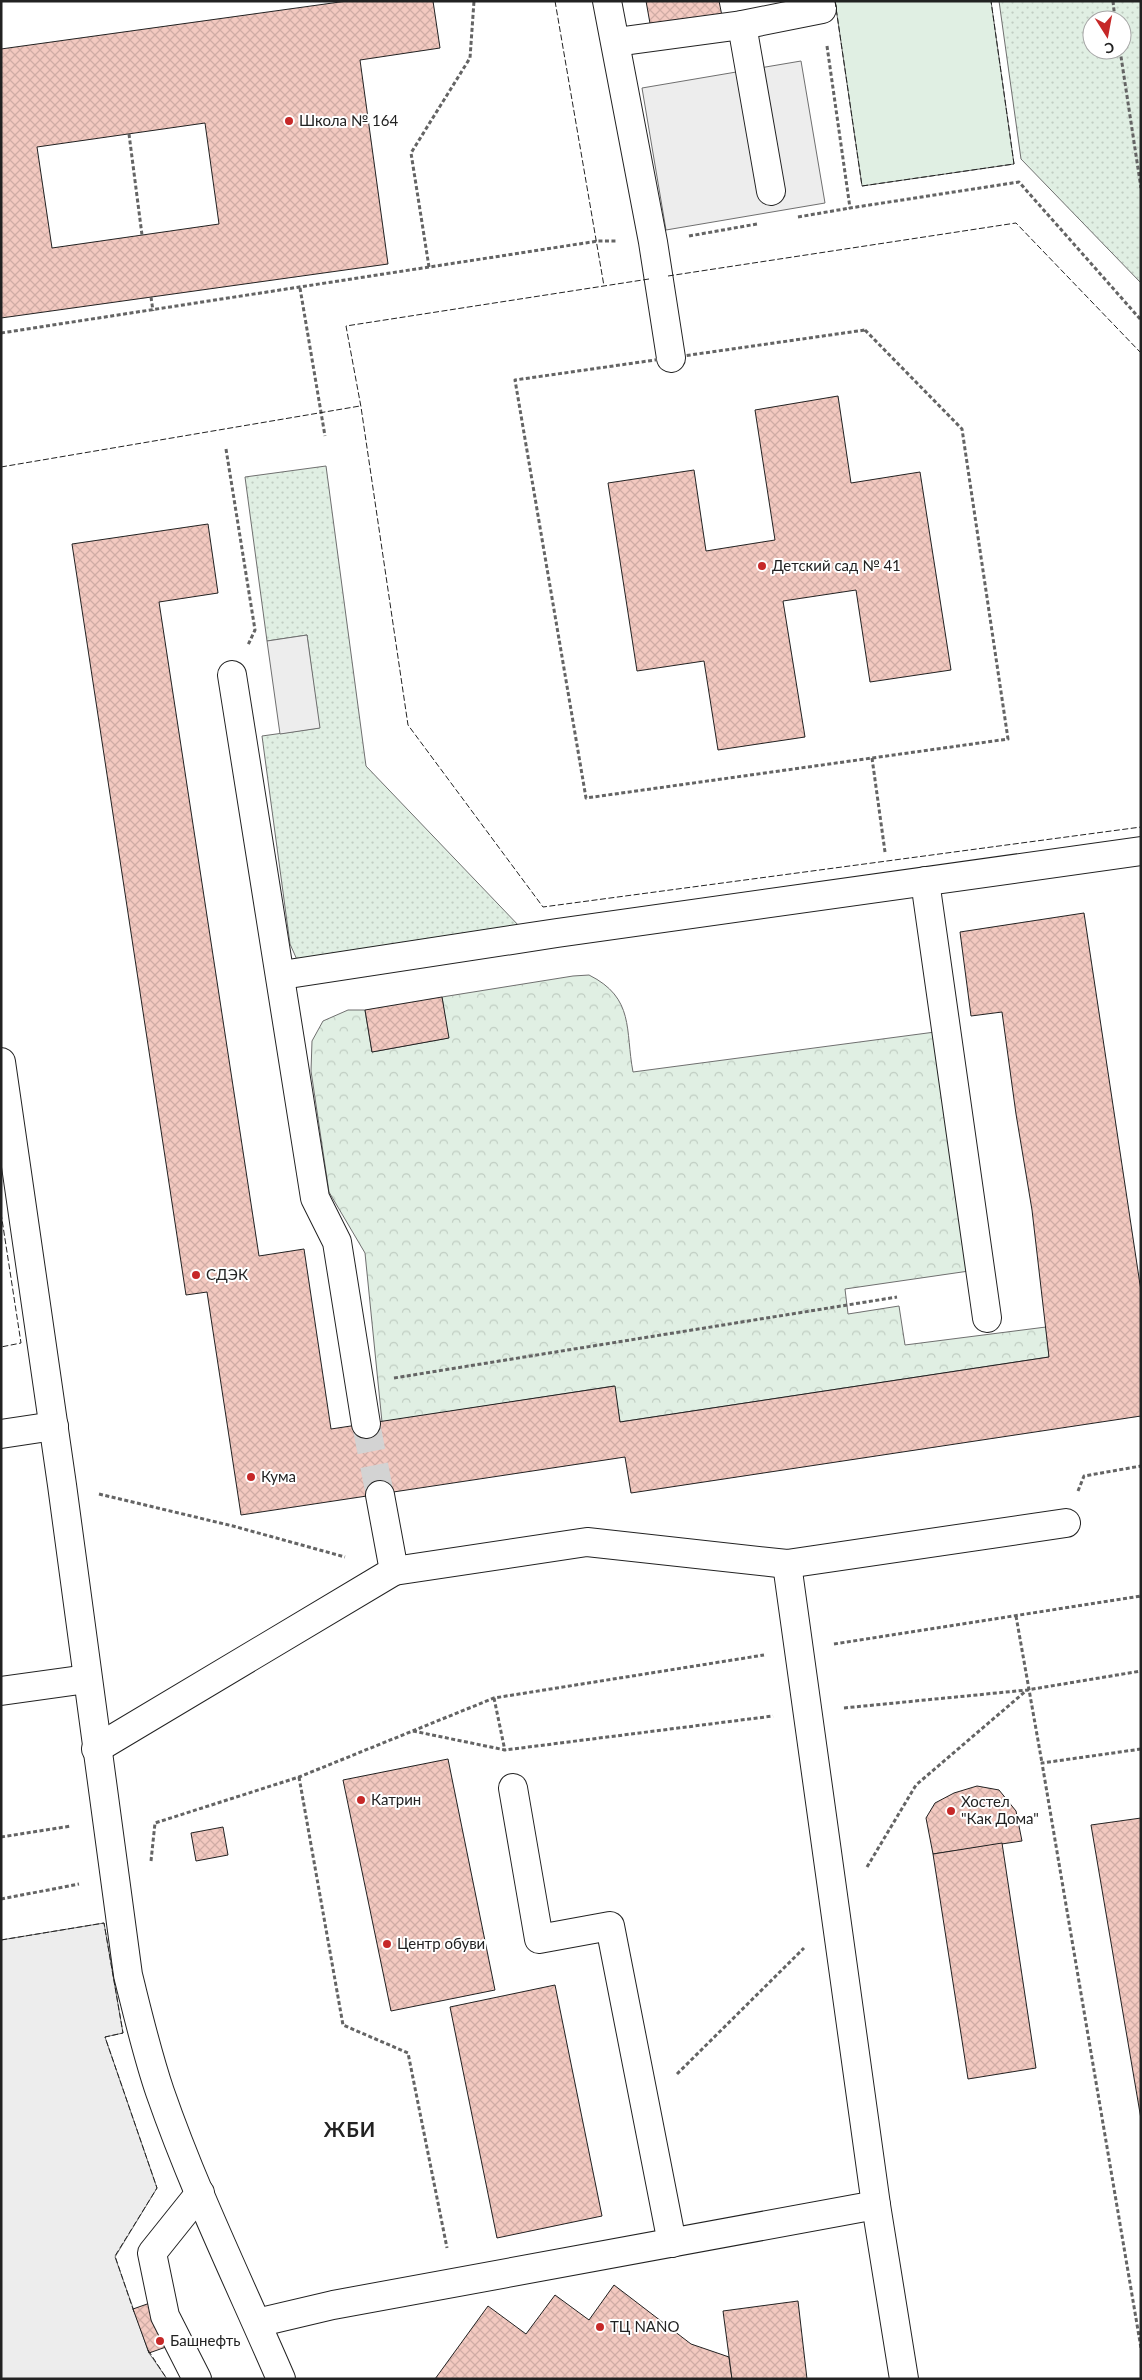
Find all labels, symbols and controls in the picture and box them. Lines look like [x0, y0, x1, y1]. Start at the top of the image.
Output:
north arrow [1082, 10, 1132, 60]
text: С [1103, 39, 1116, 58]
place label: Школа № 164 [299, 111, 398, 129]
marker: Школа № 164 [283, 115, 295, 127]
place label: Детский сад № 41 [772, 556, 901, 574]
marker: Детский сад № 41 [756, 560, 768, 572]
place label: СДЭК [206, 1265, 248, 1283]
marker: СДЭК [190, 1269, 202, 1281]
place label: Кума [261, 1467, 296, 1485]
marker: Кума [245, 1471, 257, 1483]
place label: Катрин [371, 1790, 421, 1808]
place label: Хостел "Как Дома" [961, 1792, 1039, 1827]
marker: Катрин [355, 1794, 367, 1806]
marker: Хостел "Как Дома" [945, 1805, 957, 1817]
place label: Центр обуви [397, 1934, 485, 1952]
marker: Центр обуви [381, 1938, 393, 1950]
district label: ЖБИ [324, 2117, 376, 2141]
place label: ТЦ NANO [610, 2317, 679, 2335]
marker: ТЦ NANO [594, 2321, 606, 2333]
place label: Башнефть [170, 2331, 240, 2349]
marker: Башнефть [154, 2335, 166, 2347]

